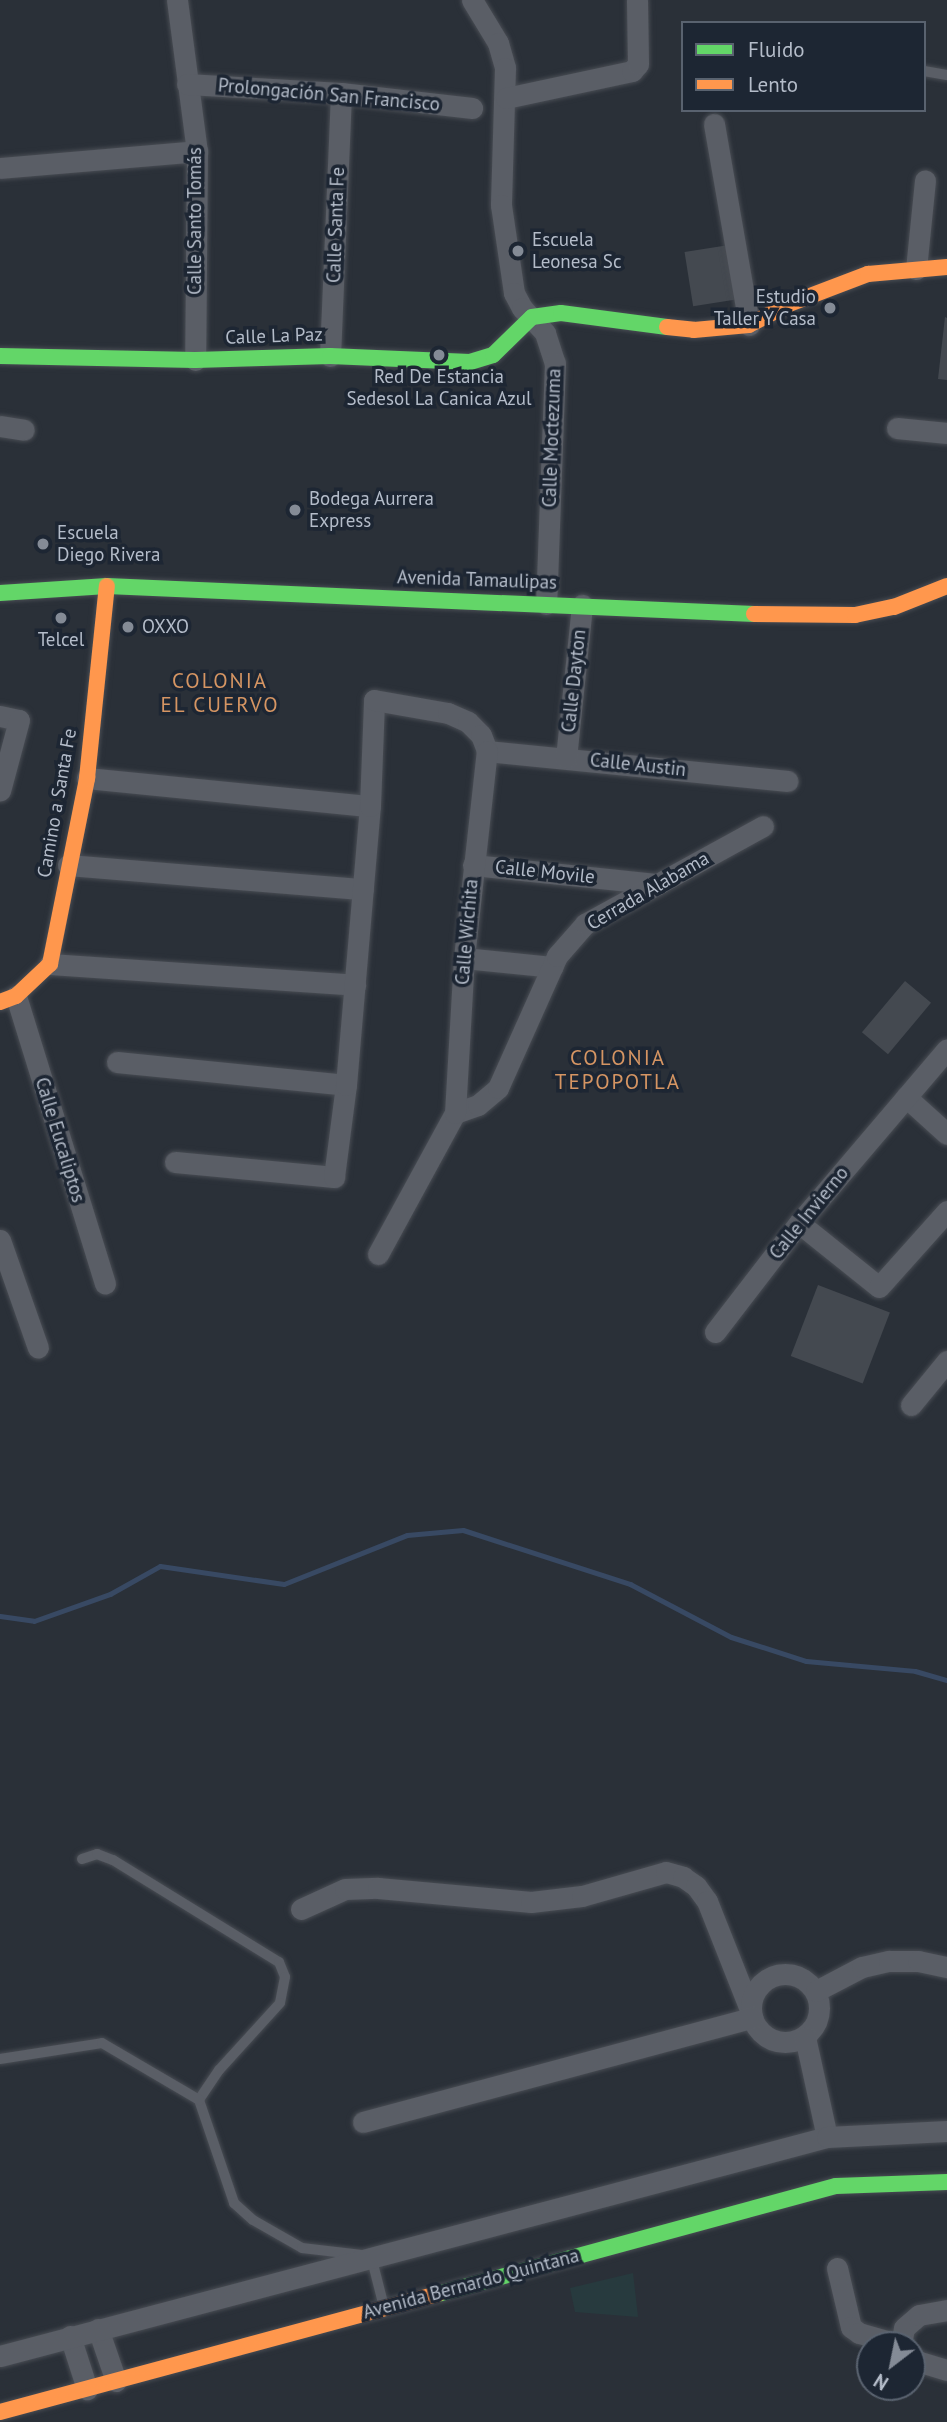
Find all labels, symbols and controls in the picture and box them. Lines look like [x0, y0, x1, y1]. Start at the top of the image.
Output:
legend [681, 21, 926, 112]
text: Fluido [748, 36, 805, 63]
text: Lento [748, 71, 798, 98]
street label: Prolongación San Francisco [217, 74, 441, 116]
street label: Calle Santo Tomás [184, 147, 206, 295]
street label: Calle Santa Fe [323, 167, 349, 283]
place label: Escuela Leonesa Sc [532, 229, 622, 273]
marker: Escuela Leonesa Sc [510, 243, 526, 259]
place label: Estudio Taller Y Casa [713, 286, 816, 330]
marker: Estudio Taller Y Casa [822, 300, 838, 316]
street label: Calle La Paz [225, 323, 323, 349]
marker: Red De Estancia Sedesol La Canica Azul [431, 347, 447, 363]
place label: Red De Estancia Sedesol La Canica Azul [346, 366, 532, 410]
street label: Calle Moctezuma [538, 368, 566, 508]
place label: Bodega Aurrera Express [309, 488, 434, 532]
marker: Bodega Aurrera Express [287, 502, 303, 518]
place label: Escuela Diego Rivera [57, 522, 160, 566]
marker: Escuela Diego Rivera [35, 536, 51, 552]
street label: Avenida Tamaulipas [396, 566, 558, 594]
marker: Telcel [53, 610, 69, 626]
place label: OXXO [142, 616, 189, 638]
marker: OXXO [120, 619, 136, 635]
street label: Calle Dayton [557, 628, 591, 734]
place label: Telcel [38, 629, 84, 651]
district label: COLONIA EL CUERVO [161, 668, 279, 718]
street label: Camino a Santa Fe [33, 727, 81, 879]
street label: Calle Austin [589, 749, 687, 781]
street label: Cerrada Alabama [583, 847, 713, 935]
street label: Calle Movile [494, 855, 596, 889]
street label: Calle Wichita [451, 878, 483, 986]
district label: COLONIA TEPOPOTLA [556, 1045, 680, 1095]
street label: Calle Eucaliptos [30, 1075, 90, 1205]
street label: Calle Invierno [765, 1162, 853, 1264]
street label: Avenida Bernardo Quintana [361, 2244, 581, 2324]
north arrow [856, 2331, 926, 2401]
text: N [869, 2369, 893, 2396]

